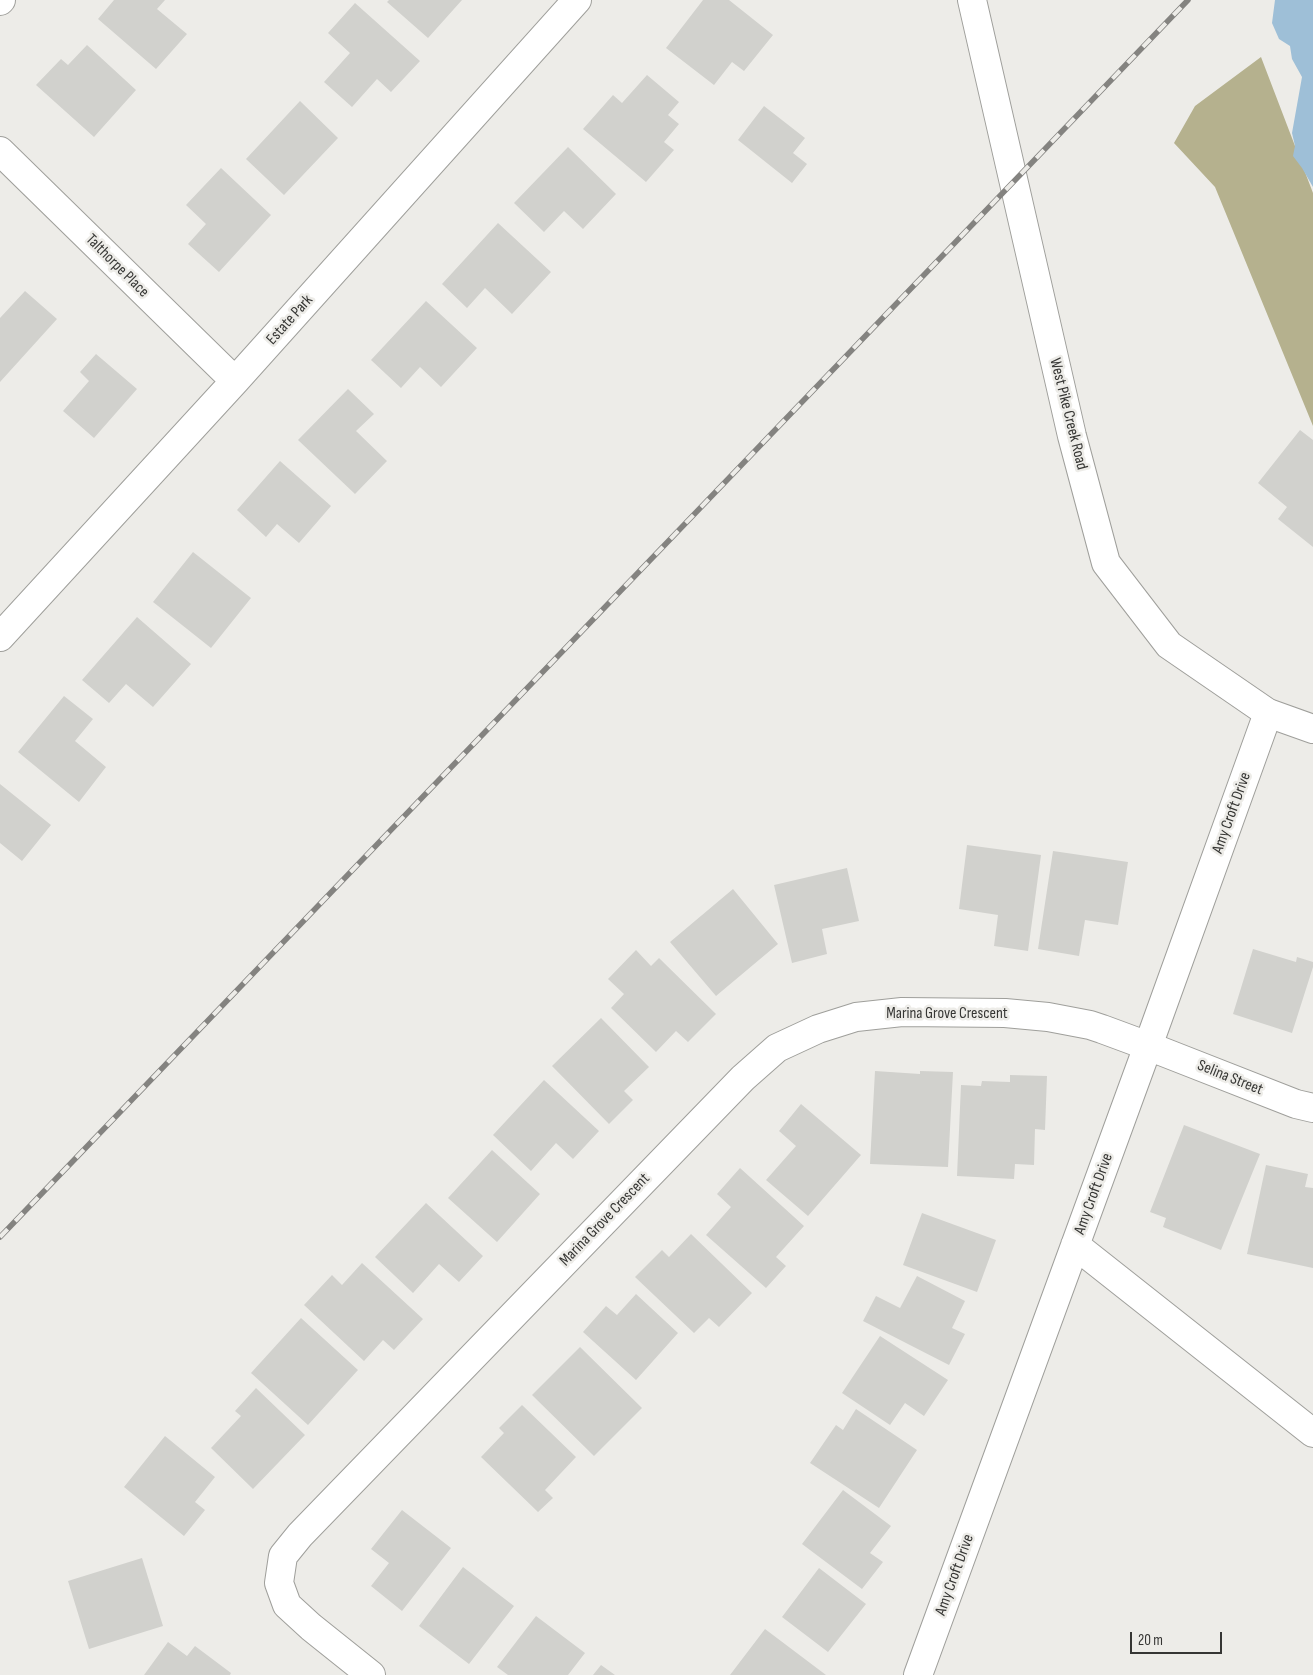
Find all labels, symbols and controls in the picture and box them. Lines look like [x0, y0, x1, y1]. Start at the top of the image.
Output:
street label: Talthorpe Place [81, 230, 153, 302]
street label: Estate Park [263, 291, 317, 349]
street label: West Pike Creek Road [1045, 356, 1091, 472]
street label: Amy Croft Drive [1208, 770, 1256, 856]
street label: Marina Grove Crescent [886, 1004, 1008, 1024]
street label: Selina Street [1194, 1056, 1266, 1100]
street label: Amy Croft Drive [1070, 1151, 1118, 1237]
street label: Marina Grove Crescent [556, 1170, 654, 1270]
street label: Amy Croft Drive [931, 1532, 979, 1618]
scale bar [1133, 1622, 1226, 1654]
text: 20 m [1138, 1631, 1163, 1650]

